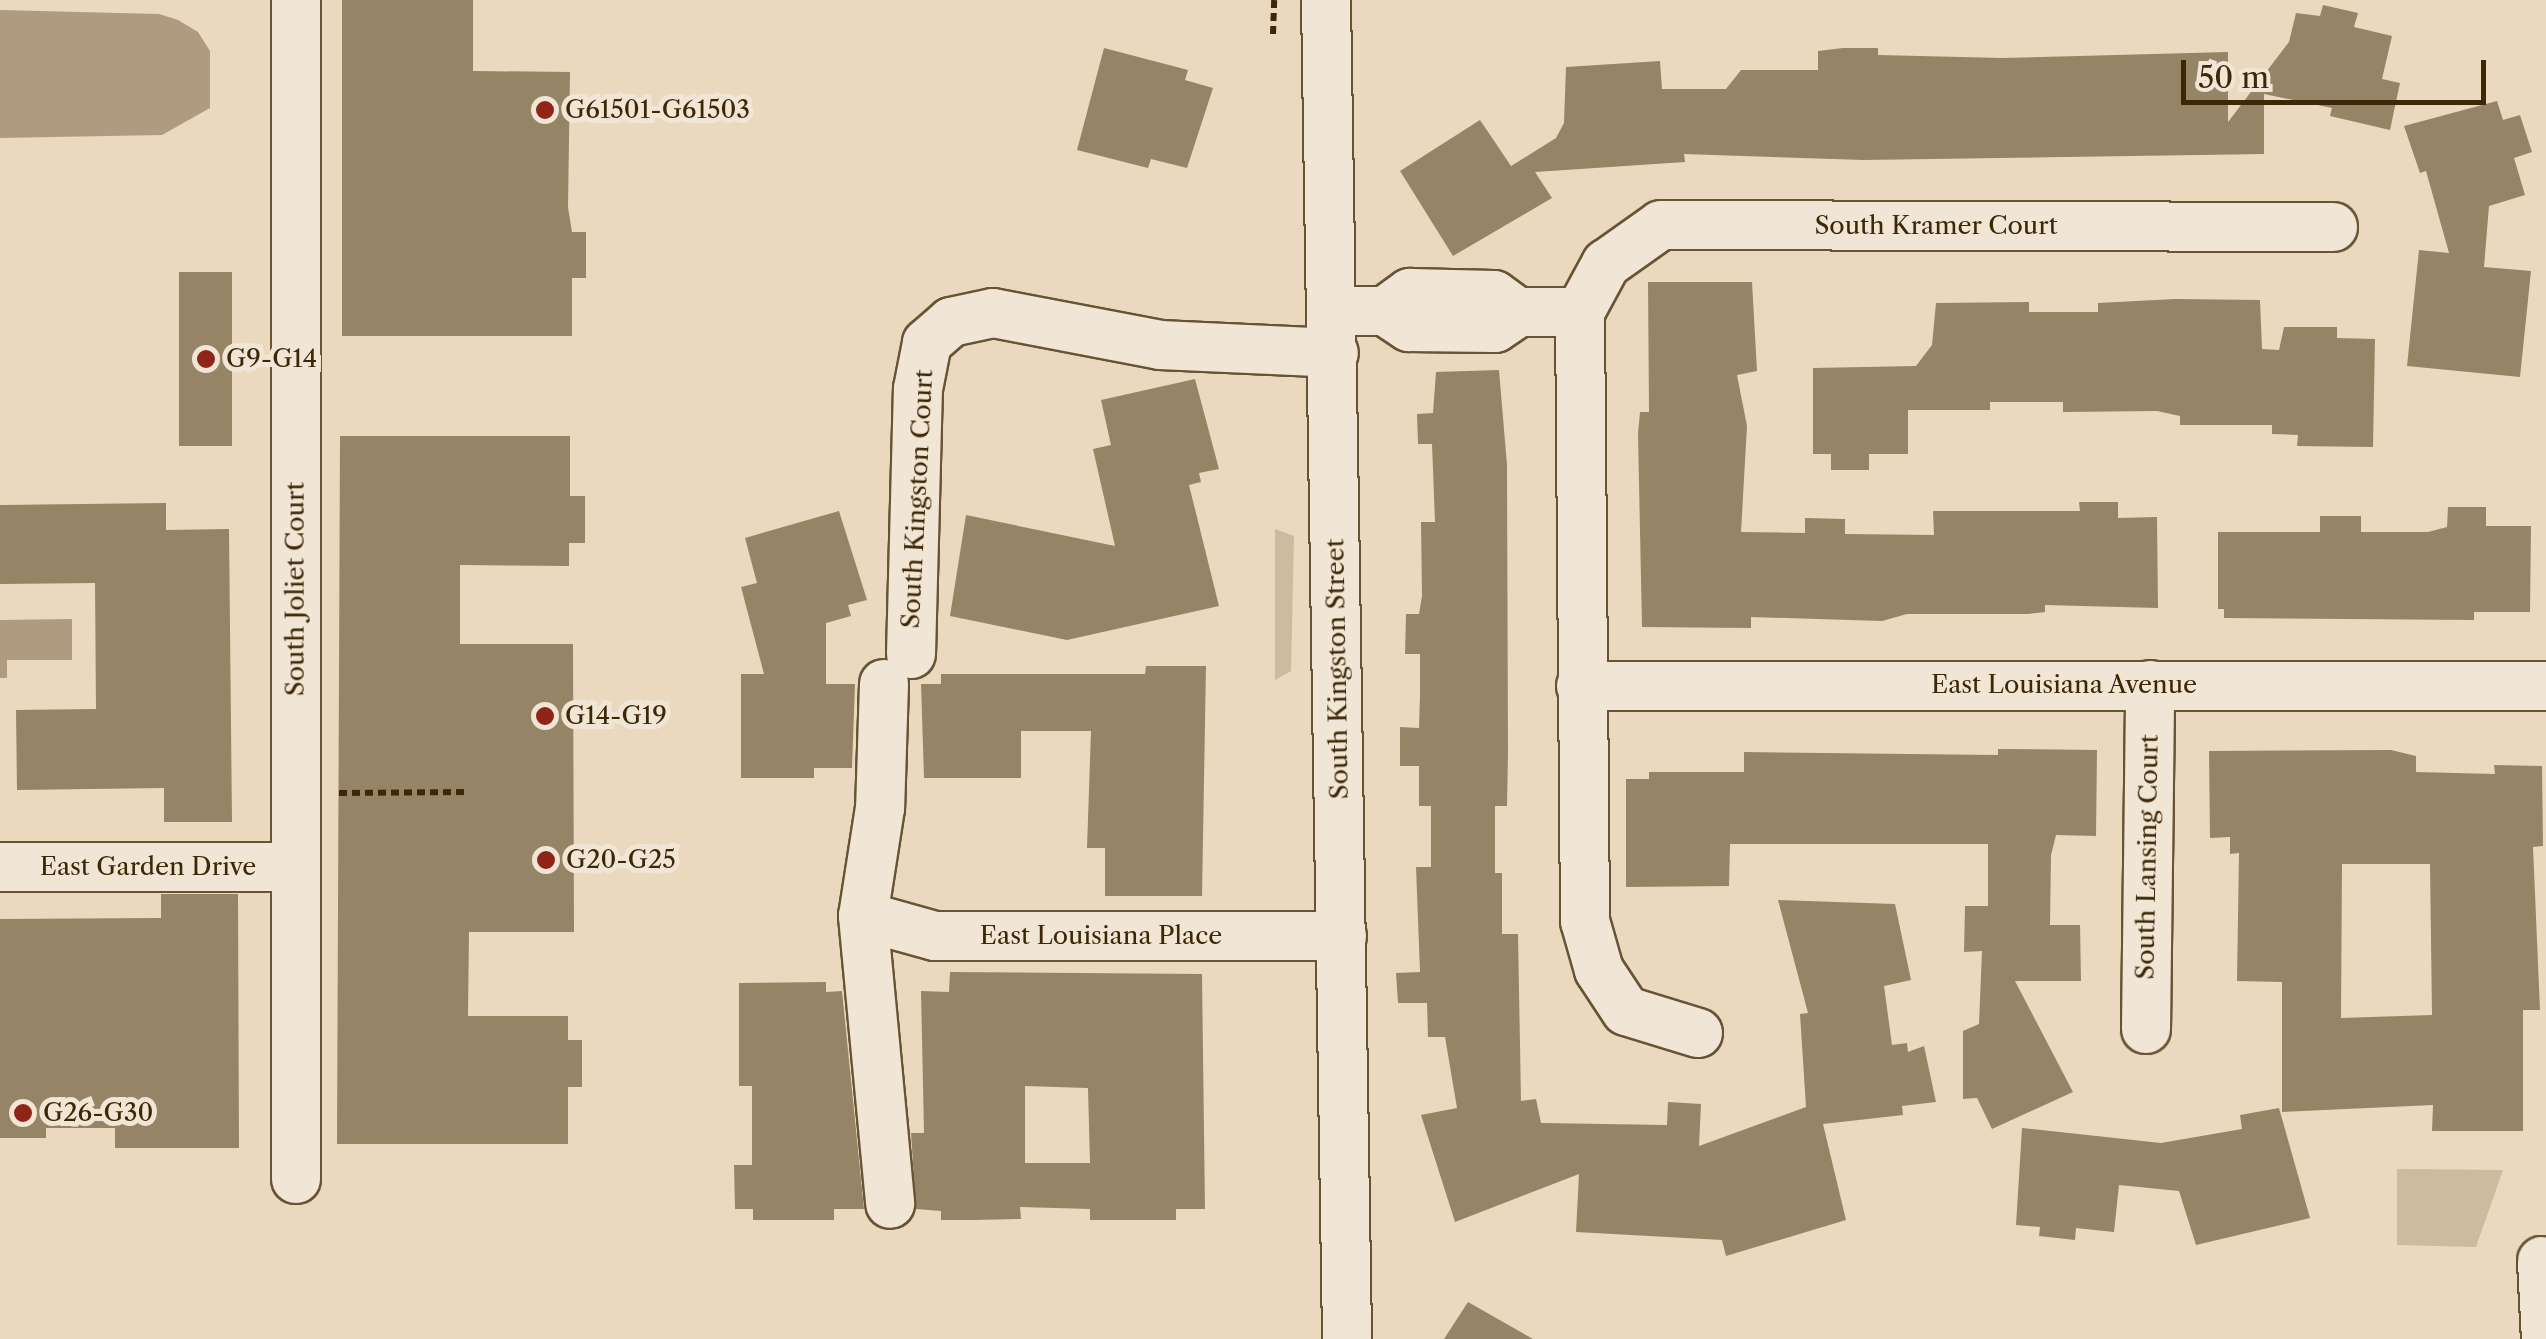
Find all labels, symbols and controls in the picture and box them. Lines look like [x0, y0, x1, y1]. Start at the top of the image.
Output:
scale bar [2186, 40, 2491, 102]
text: 50 m [2198, 59, 2269, 96]
place label: G61501-G61503 [565, 95, 750, 125]
marker: G61501-G61503 [534, 99, 556, 121]
street label: South Kramer Court [1814, 211, 2058, 241]
place label: G9-G14 [226, 344, 317, 374]
marker: G9-G14 [195, 348, 217, 370]
street label: South Kingston Court [896, 369, 940, 629]
street label: South Joliet Court [281, 482, 311, 696]
street label: South Kingston Street [1321, 538, 1355, 800]
street label: East Louisiana Avenue [1930, 670, 2198, 700]
place label: G14-G19 [565, 701, 667, 731]
marker: G14-G19 [534, 705, 556, 727]
street label: South Lansing Court [2131, 734, 2165, 980]
place label: G20-G25 [566, 845, 676, 875]
marker: G20-G25 [535, 849, 557, 871]
street label: East Garden Drive [40, 852, 256, 882]
street label: East Louisiana Place [980, 921, 1222, 951]
place label: G26-G30 [43, 1098, 153, 1128]
marker: G26-G30 [12, 1102, 34, 1124]

